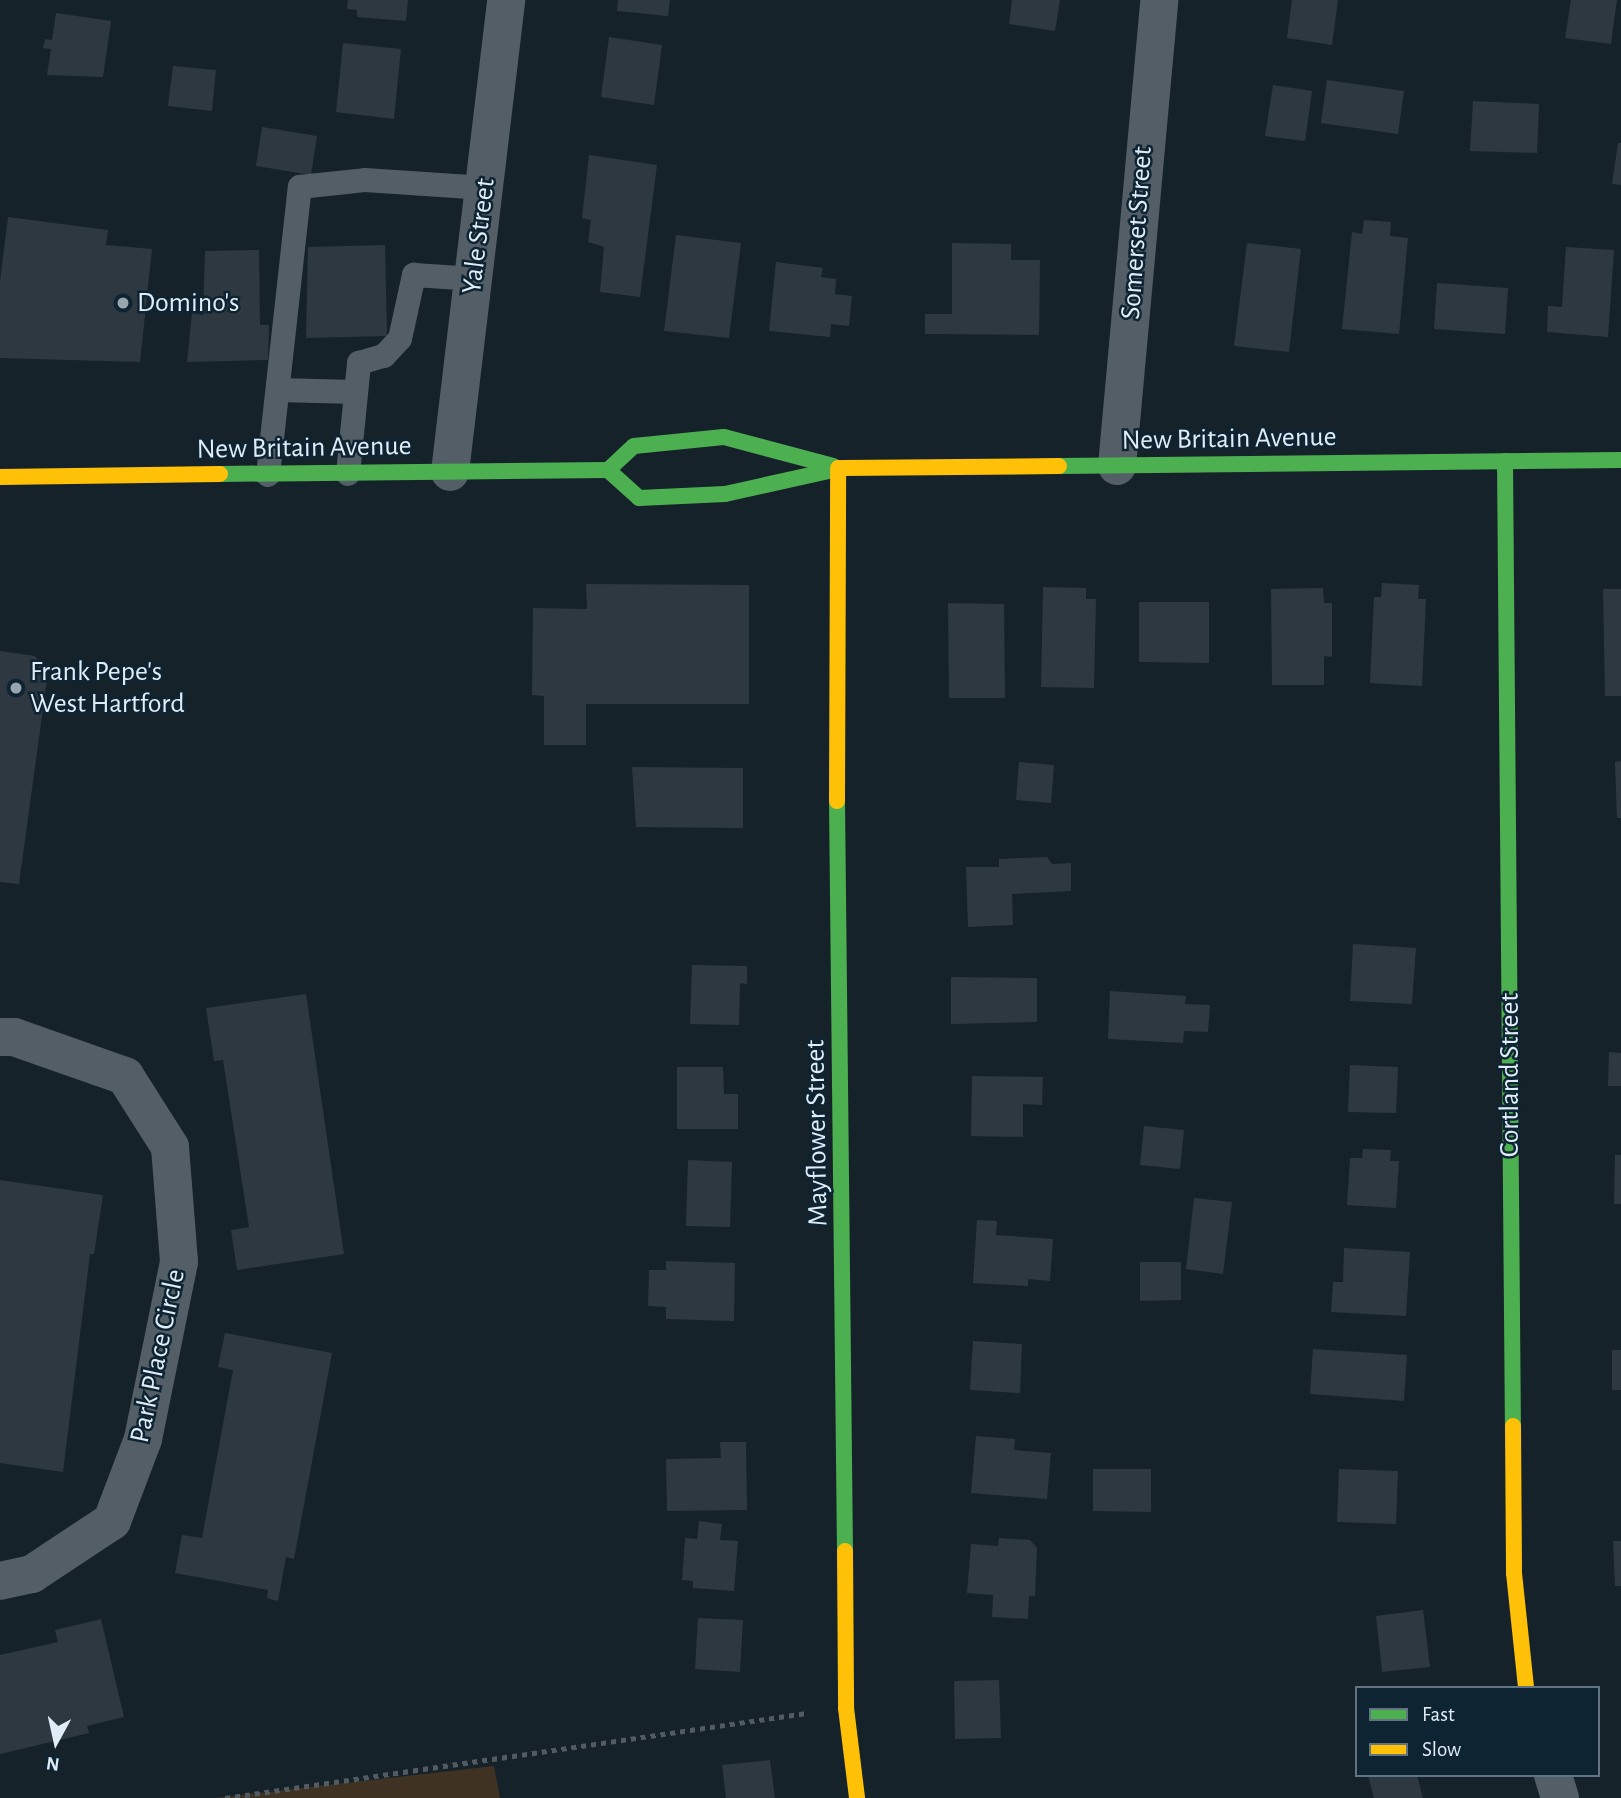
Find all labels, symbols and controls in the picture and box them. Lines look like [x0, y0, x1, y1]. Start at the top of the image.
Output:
street label: Somerset Street [1114, 145, 1160, 321]
street label: Yale Street [455, 176, 503, 296]
place label: Domino's [137, 286, 239, 320]
marker: Domino's [115, 295, 131, 311]
street label: New Britain Avenue [1121, 420, 1337, 458]
street label: New Britain Avenue [196, 429, 412, 467]
place label: Frank Pepe's West Hartford [30, 655, 185, 721]
marker: Frank Pepe's West Hartford [8, 680, 24, 696]
street label: Cortland Street [1493, 993, 1527, 1157]
street label: Mayflower Street [799, 1039, 835, 1227]
street label: Park Place Circle [123, 1266, 193, 1446]
legend [1355, 1686, 1600, 1777]
text: Fast [1422, 1704, 1455, 1725]
north arrow [21, 1707, 91, 1777]
text: Slow [1422, 1739, 1461, 1760]
text: N [45, 1753, 61, 1774]

